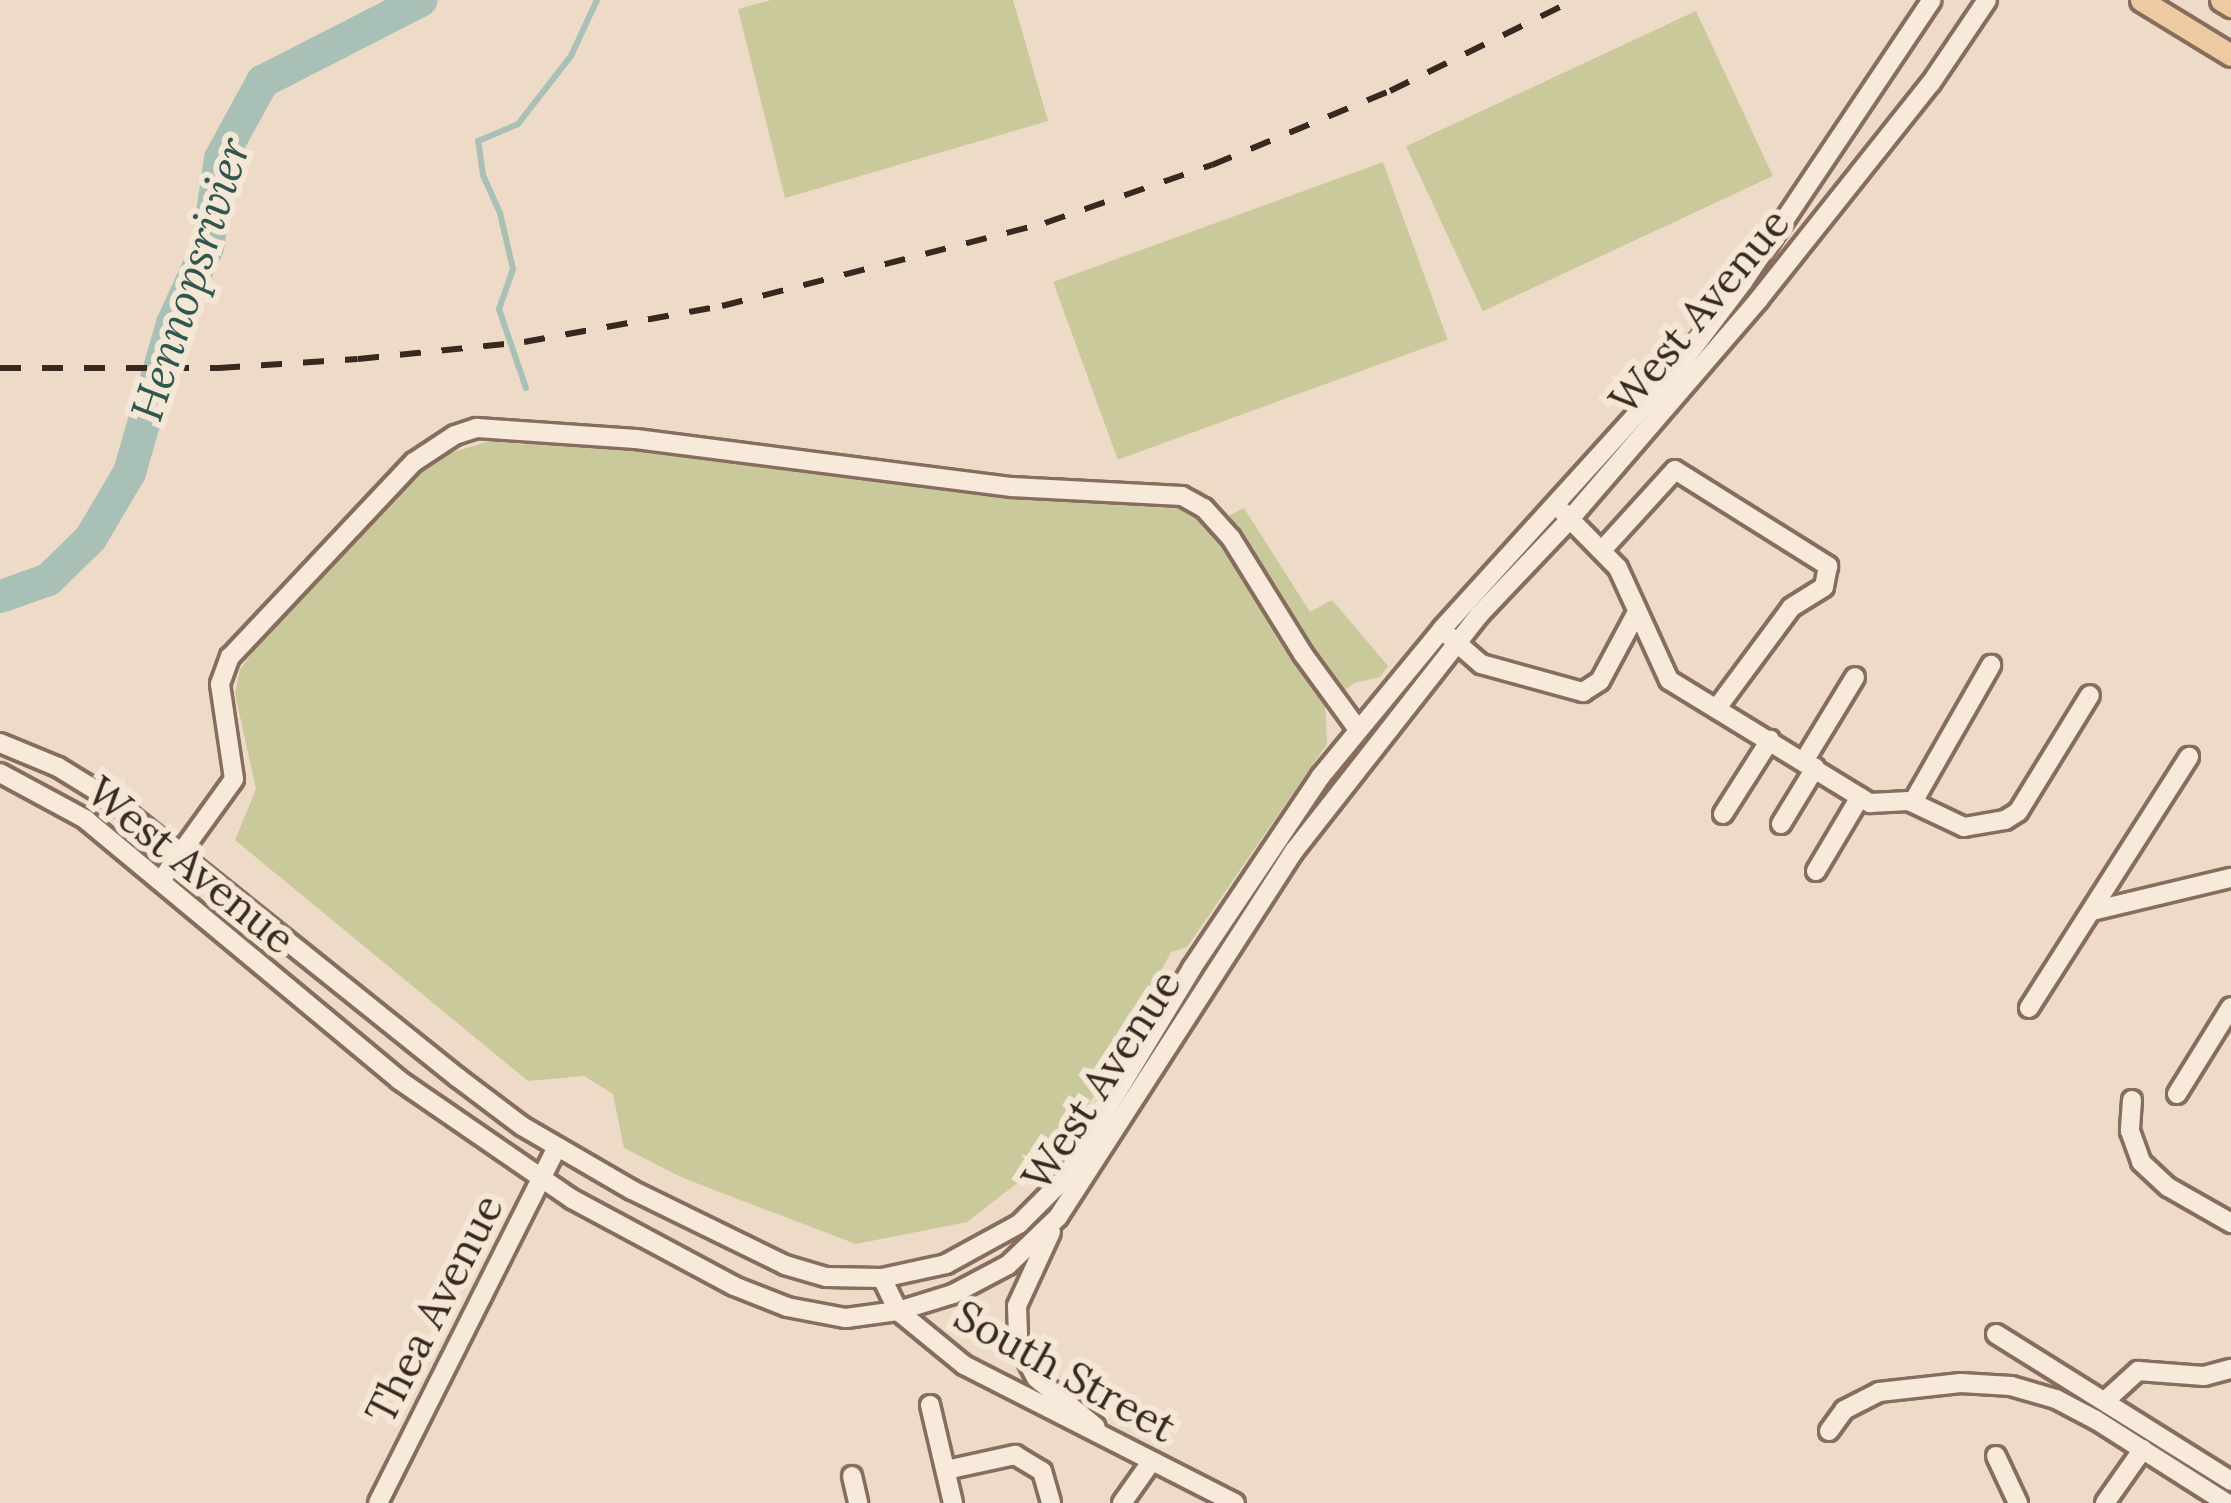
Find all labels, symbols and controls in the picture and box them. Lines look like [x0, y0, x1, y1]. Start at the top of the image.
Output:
water label: Hennopsrivier [119, 131, 261, 427]
street label: West Avenue [1599, 198, 1799, 424]
street label: West Avenue [77, 766, 305, 964]
street label: West Avenue [1011, 961, 1191, 1199]
street label: Thea Avenue [355, 1186, 513, 1432]
street label: South Street [946, 1290, 1184, 1452]

